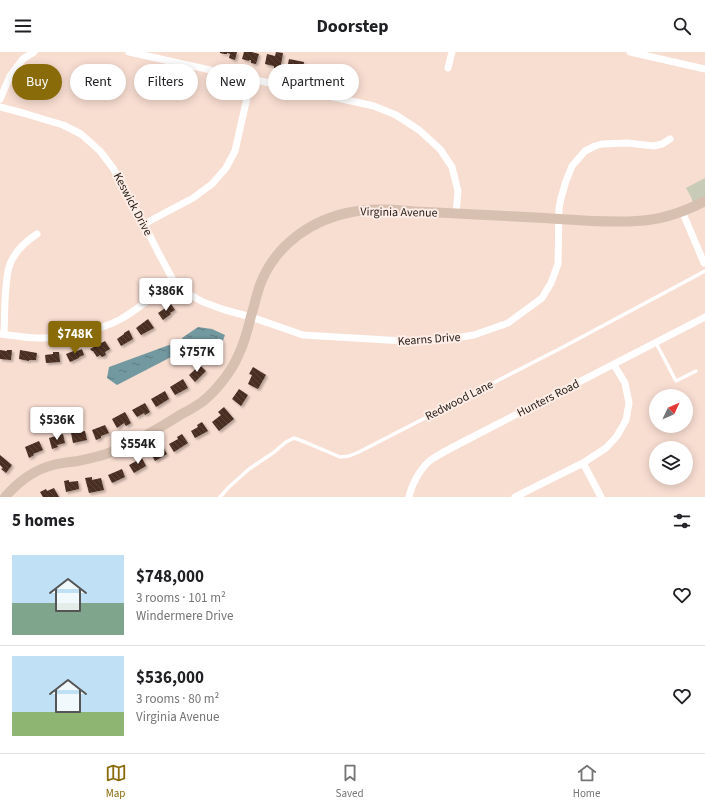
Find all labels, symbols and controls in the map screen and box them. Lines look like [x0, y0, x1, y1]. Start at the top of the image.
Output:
text: Doorstep [316, 14, 389, 39]
icon: menu [12, 15, 34, 37]
icon: search [671, 15, 693, 37]
chip: Buy [12, 64, 62, 100]
chip: Rent [70, 64, 126, 100]
chip: Filters [134, 64, 198, 100]
chip: New [206, 64, 260, 100]
chip: Apartment [268, 64, 359, 100]
street label: Keswick Drive [109, 170, 156, 239]
street label: Virginia Avenue [360, 203, 438, 222]
pin: $386K [138, 278, 194, 312]
text: $386K [148, 282, 184, 300]
pin: $748K [47, 321, 103, 355]
text: $748K [57, 325, 93, 343]
street label: Kearns Drive [397, 329, 461, 350]
pin: $757K [169, 339, 225, 373]
text: $757K [179, 343, 215, 361]
street label: Hunters Road [514, 375, 582, 421]
street label: Redwood Lane [422, 376, 496, 425]
north arrow [649, 389, 693, 433]
map controls [649, 389, 693, 485]
pin: $536K [29, 407, 85, 441]
text: $536K [39, 411, 75, 429]
pin: $554K [110, 431, 166, 465]
text: $554K [120, 435, 156, 453]
button: layers [649, 441, 693, 485]
text: 5 homes [12, 509, 74, 533]
icon: filters [671, 510, 693, 532]
text: $748,000 [136, 565, 204, 589]
icon: home [44, 571, 92, 619]
icon: heart [671, 584, 693, 606]
text: 3 rooms · 101 m² [136, 589, 226, 607]
text: Windermere Drive [136, 607, 234, 625]
text: $536,000 [136, 666, 204, 690]
icon: home [44, 672, 92, 720]
icon: heart [671, 685, 693, 707]
text: 3 rooms · 80 m² [136, 690, 219, 708]
text: Virginia Avenue [136, 708, 220, 726]
tab: Map [105, 762, 127, 801]
tab: Saved [336, 762, 364, 801]
tab: Home [573, 762, 600, 801]

